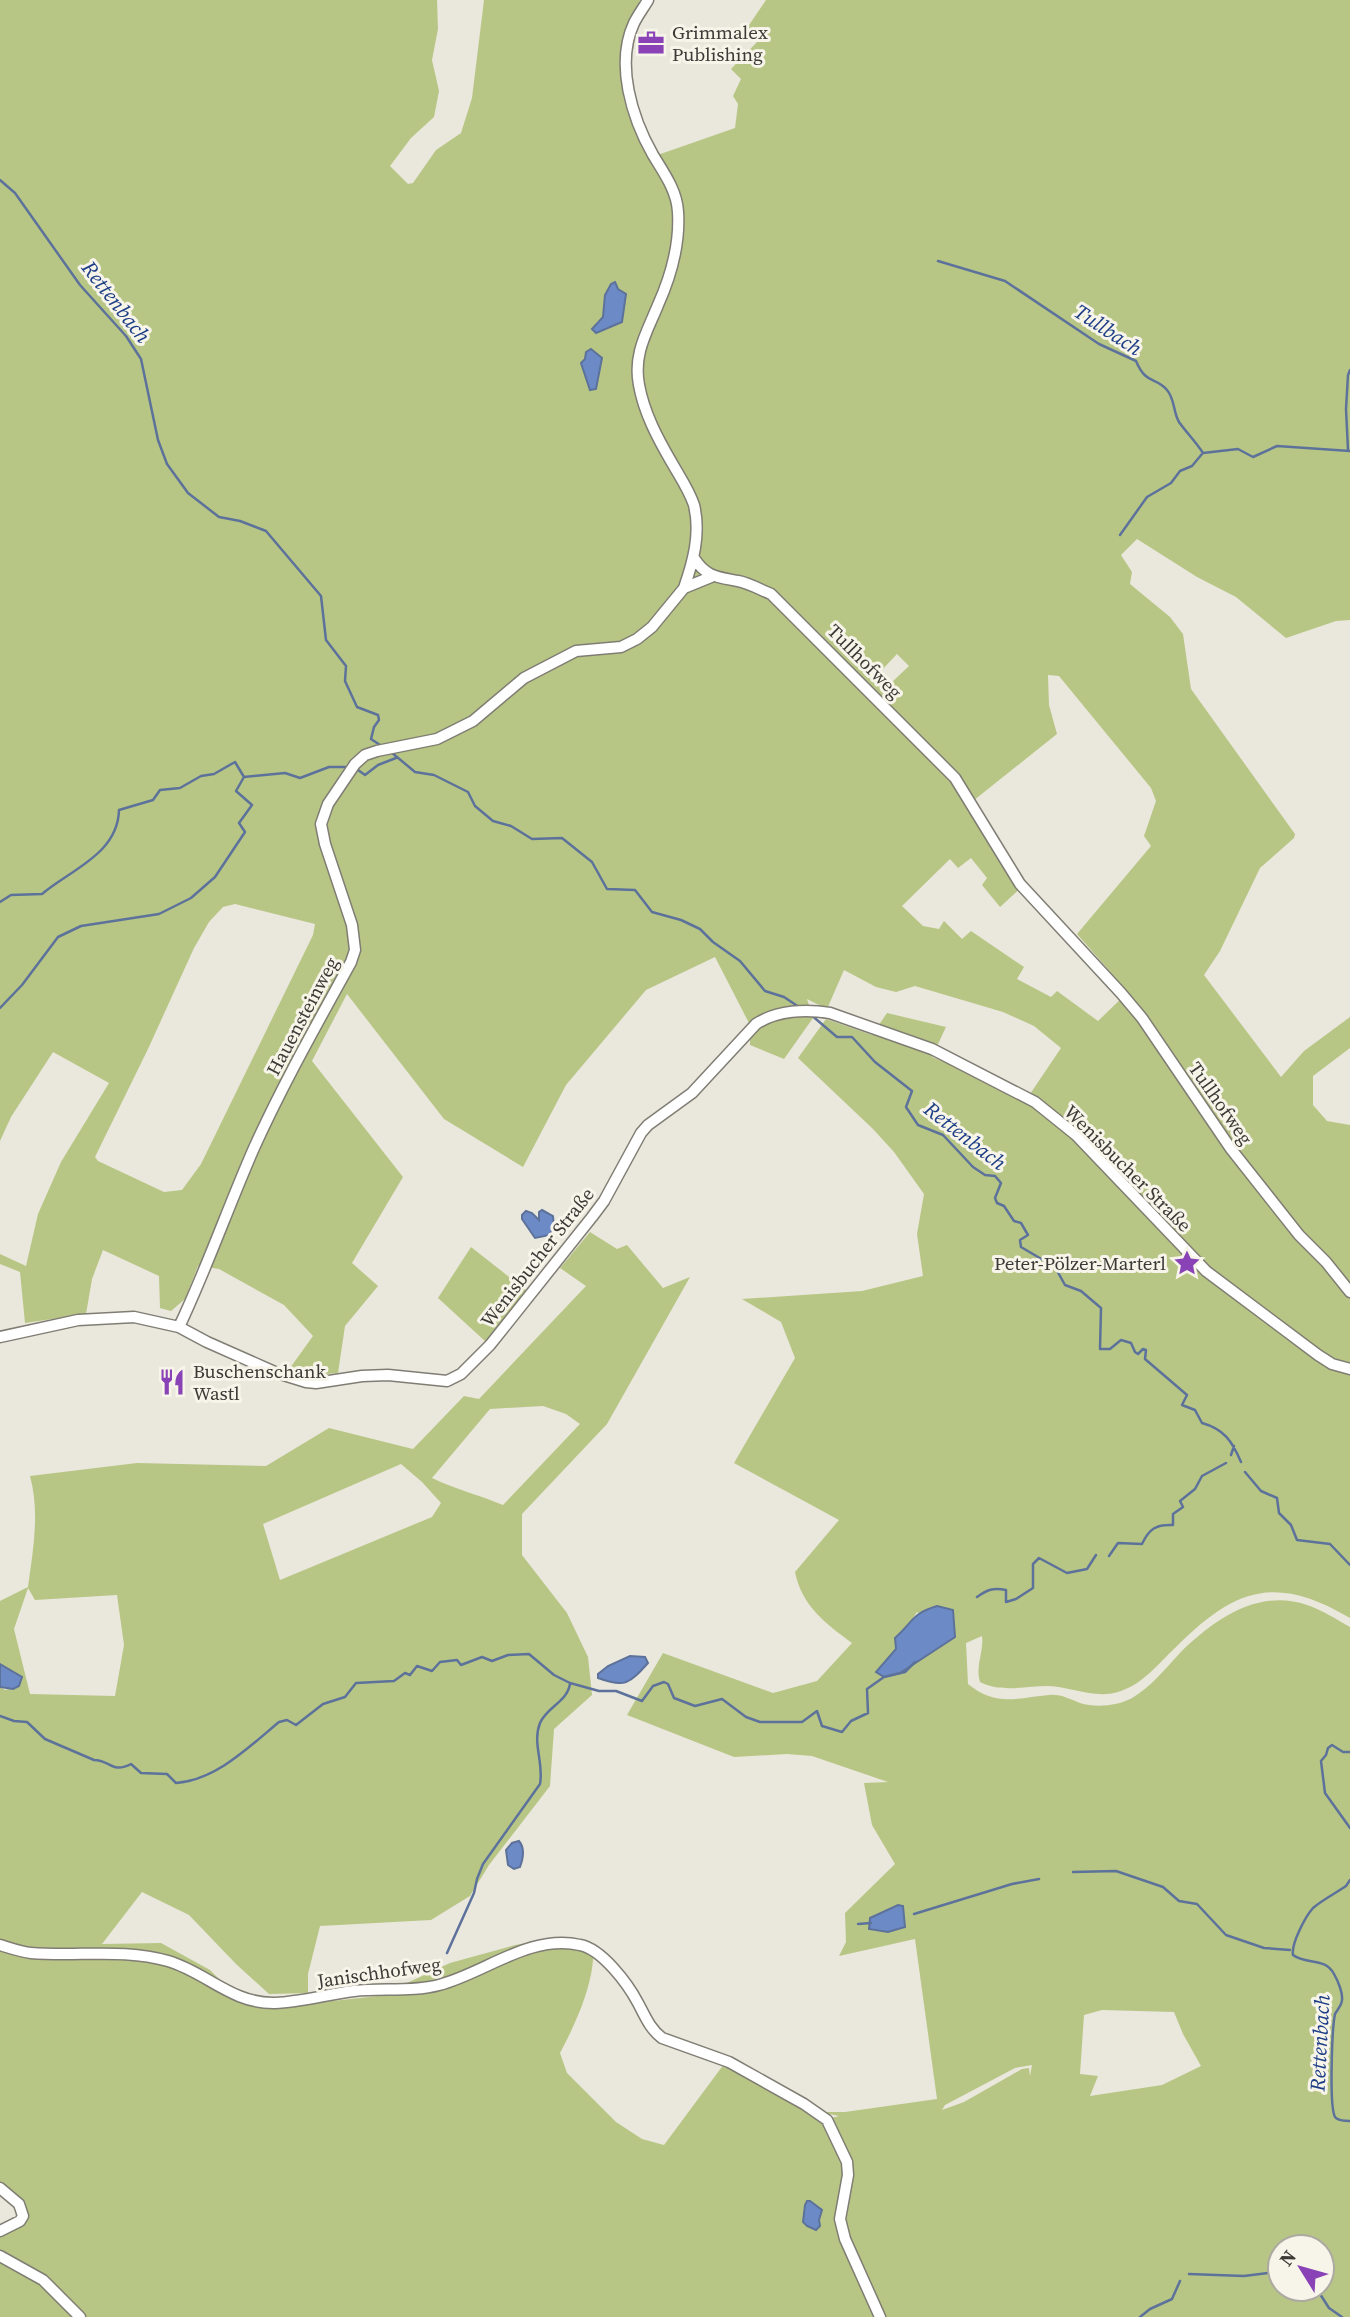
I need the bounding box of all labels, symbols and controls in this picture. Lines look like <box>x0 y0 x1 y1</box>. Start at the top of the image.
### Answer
place label: Grimmalex Publishing <box>672 19 768 67</box>
office icon: Grimmalex Publishing <box>636 28 666 58</box>
water label: Rettenbach <box>74 254 158 349</box>
water label: Tullbach <box>1069 297 1148 363</box>
street label: Tullhofweg <box>822 618 908 704</box>
street label: Hauensteinweg <box>260 952 344 1080</box>
street label: Tullhofweg <box>1183 1056 1259 1150</box>
water label: Rettenbach <box>917 1094 1013 1177</box>
street label: Wenisbucher Straße <box>1059 1099 1197 1237</box>
street label: Wenisbucher Straße <box>474 1182 600 1332</box>
place icon: Peter-Pölzer-Marterl <box>1172 1248 1202 1278</box>
place label: Peter-Pölzer-Marterl <box>994 1250 1166 1276</box>
place label: Buschenschank Wastl <box>193 1358 326 1406</box>
restaurant icon: Buschenschank Wastl <box>157 1367 187 1397</box>
street label: Janischhofweg <box>315 1950 443 1994</box>
water label: Rettenbach <box>1302 1993 1337 2093</box>
north arrow <box>1266 2233 1336 2303</box>
text: N <box>1273 2244 1302 2271</box>

